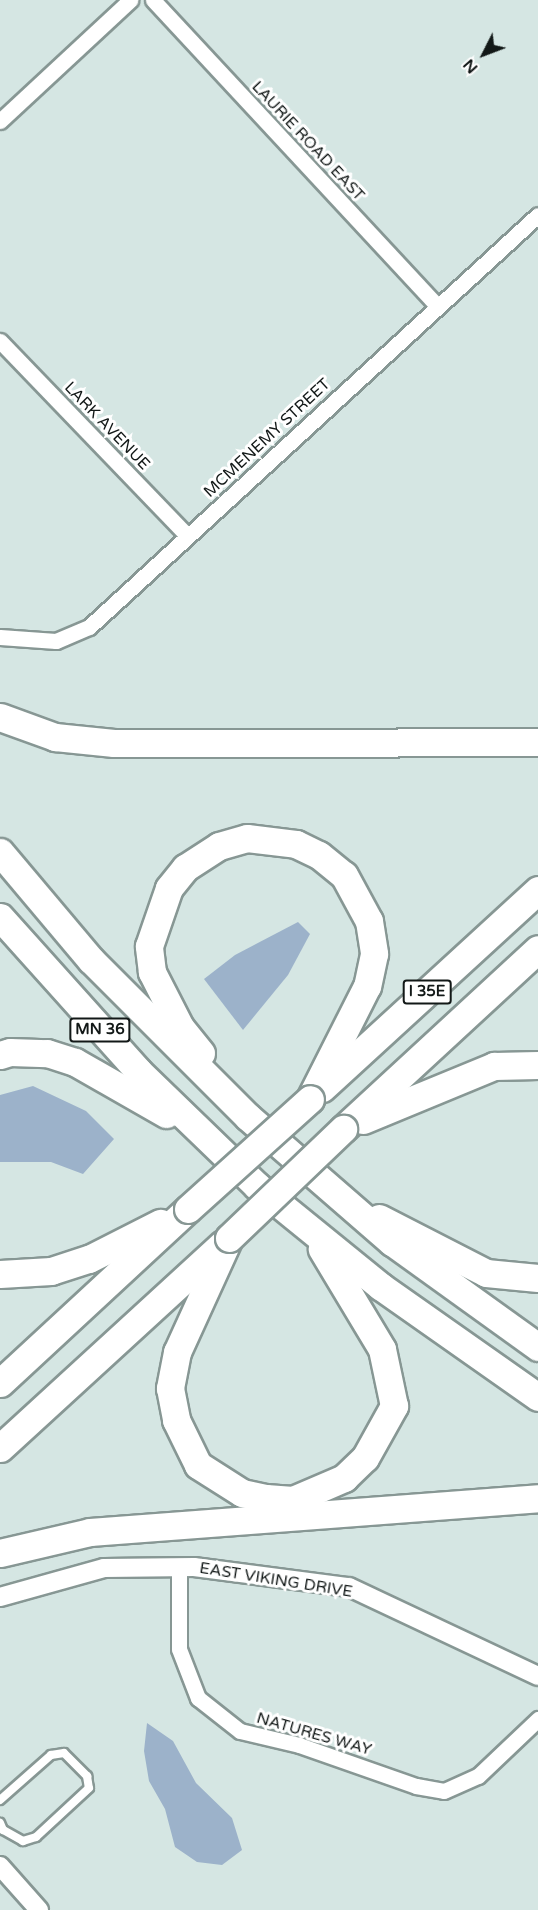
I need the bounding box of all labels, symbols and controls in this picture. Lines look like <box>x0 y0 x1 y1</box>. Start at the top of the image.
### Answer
north arrow <box>454 24 514 84</box>
text: N <box>459 55 482 78</box>
street label: LAURIE ROAD EAST <box>248 77 368 205</box>
street label: MCMENEMY STREET <box>200 374 334 502</box>
street label: LARK AVENUE <box>60 378 154 474</box>
road number: I 35E <box>402 980 452 1004</box>
road number: MN 36 <box>68 1018 132 1042</box>
street label: EAST VIKING DRIVE <box>198 1558 354 1602</box>
street label: NATURES WAY <box>254 1708 374 1760</box>

